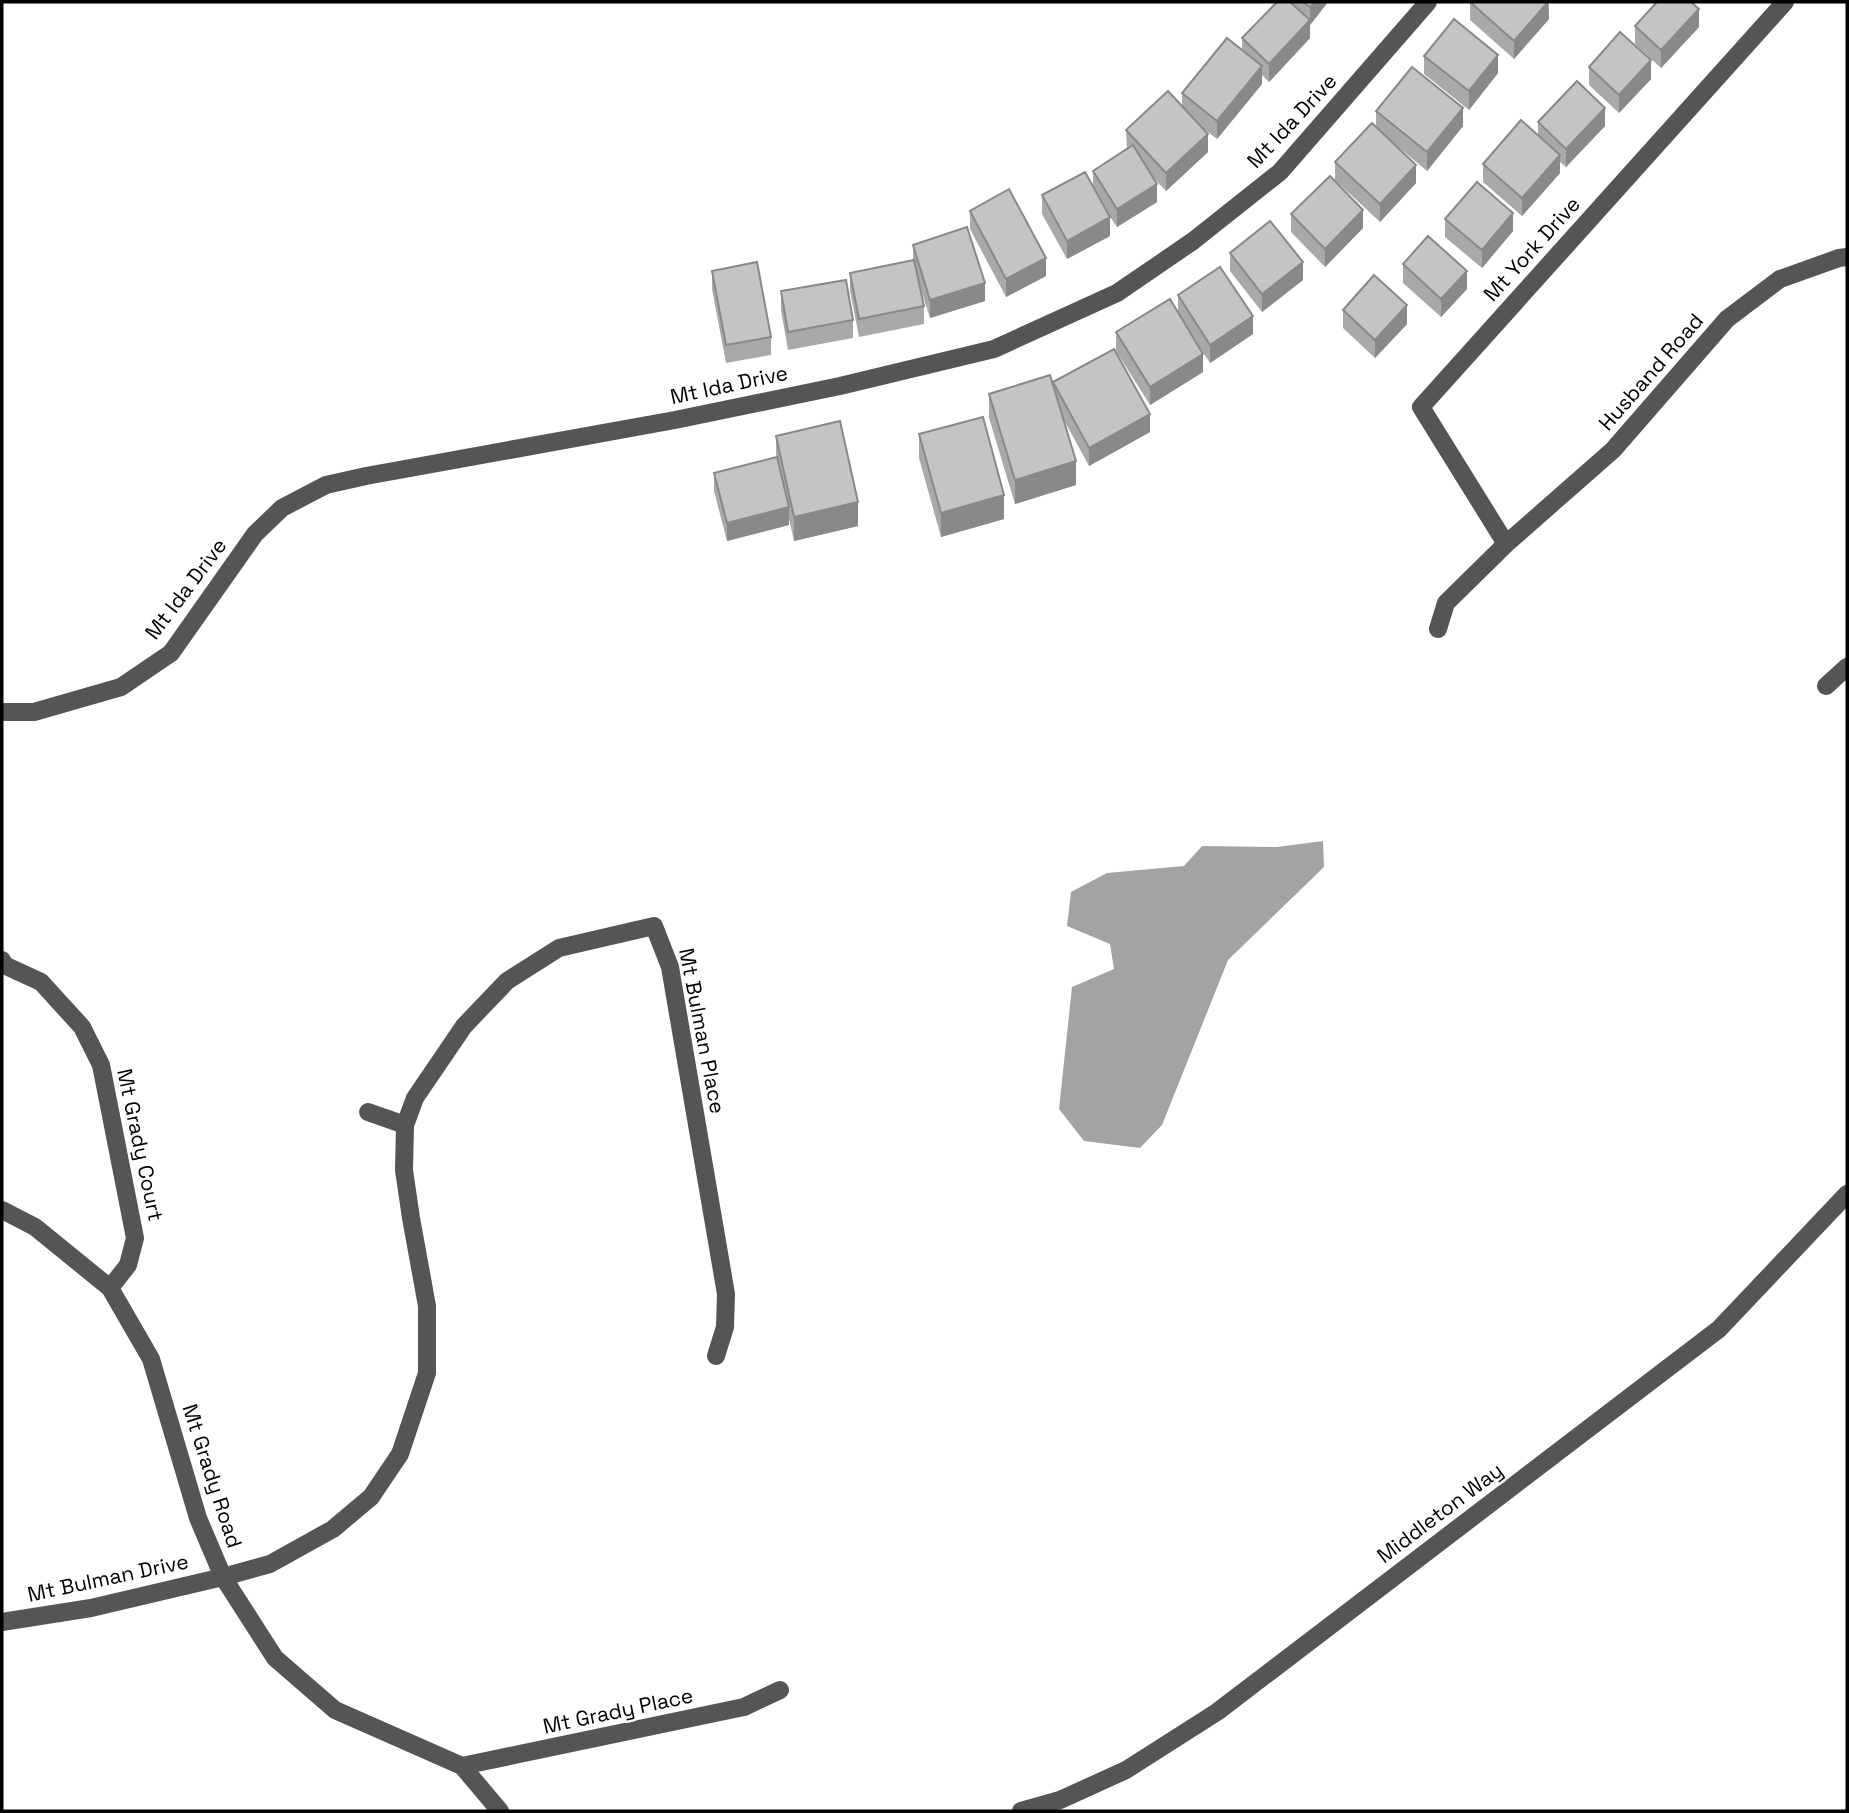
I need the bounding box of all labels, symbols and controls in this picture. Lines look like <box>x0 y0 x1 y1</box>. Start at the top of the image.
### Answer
street label: Mt Ida Drive <box>1241 68 1342 174</box>
street label: Mt York Drive <box>1477 191 1586 307</box>
street label: Husband Road <box>1592 307 1709 436</box>
street label: Mt Ida Drive <box>668 359 790 410</box>
street label: Mt Ida Drive <box>139 533 232 645</box>
street label: Mt Bulman Place <box>673 946 732 1116</box>
street label: Mt Grady Court <box>111 1066 170 1224</box>
street label: Mt Grady Road <box>176 1400 248 1551</box>
street label: Middleton Way <box>1371 1456 1508 1569</box>
street label: Mt Bulman Drive <box>25 1547 191 1608</box>
street label: Mt Grady Place <box>540 1681 695 1740</box>

